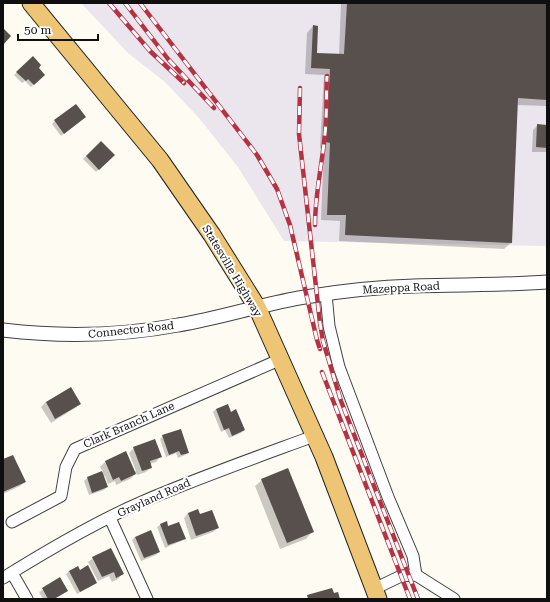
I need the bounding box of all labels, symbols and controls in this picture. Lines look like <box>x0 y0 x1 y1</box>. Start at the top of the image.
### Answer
scale bar <box>18 16 98 42</box>
text: 50 m <box>24 23 51 37</box>
street label: Statesville Highway <box>200 223 265 320</box>
street label: Mazeppa Road <box>362 279 440 297</box>
street label: Connector Road <box>87 319 175 341</box>
street label: Clark Branch Lane <box>81 399 177 451</box>
street label: Grayland Road <box>115 476 193 520</box>

